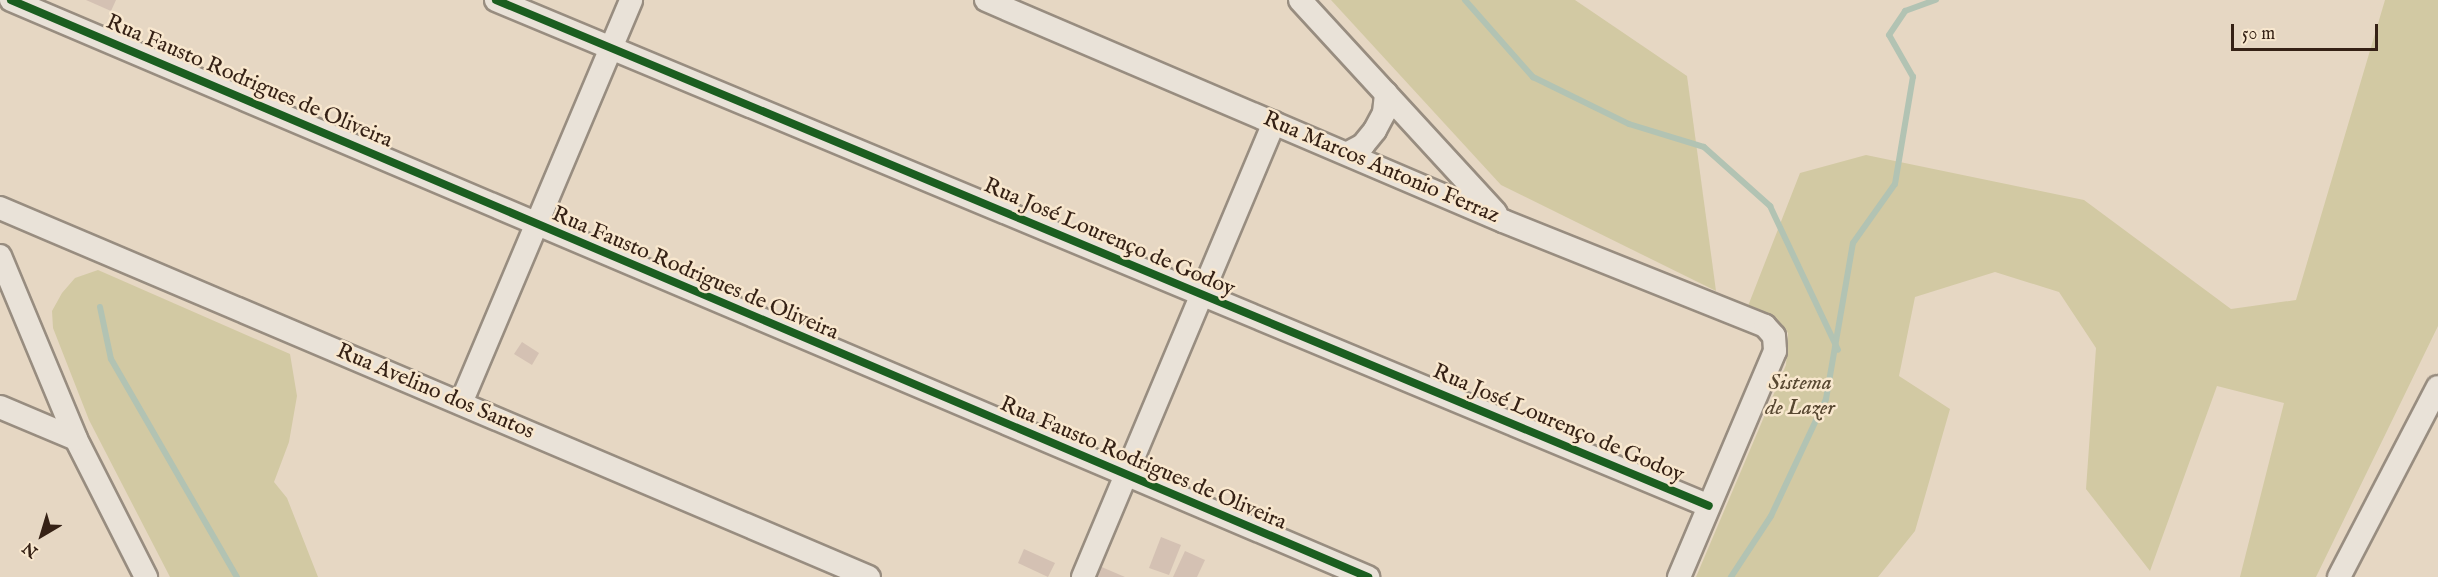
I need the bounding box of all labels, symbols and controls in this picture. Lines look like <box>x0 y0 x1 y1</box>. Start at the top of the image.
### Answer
street label: Rua Fausto Rodrigues de Oliveira <box>102 10 396 154</box>
scale bar <box>2234 12 2381 50</box>
text: 50 m <box>2242 23 2275 46</box>
street label: Rua Marcos Antonio Ferraz <box>1259 106 1503 230</box>
street label: Rua José Lourenço de Godoy <box>979 173 1239 303</box>
street label: Rua Fausto Rodrigues de Oliveira <box>548 202 842 346</box>
street label: Rua Avelino dos Santos <box>332 338 538 446</box>
street label: Rua José Lourenço de Godoy <box>1428 359 1688 489</box>
park label: Sistema de Lazer <box>1765 370 1835 422</box>
street label: Rua Fausto Rodrigues de Oliveira <box>996 392 1290 536</box>
north arrow <box>12 505 72 565</box>
text: N <box>19 537 43 561</box>

